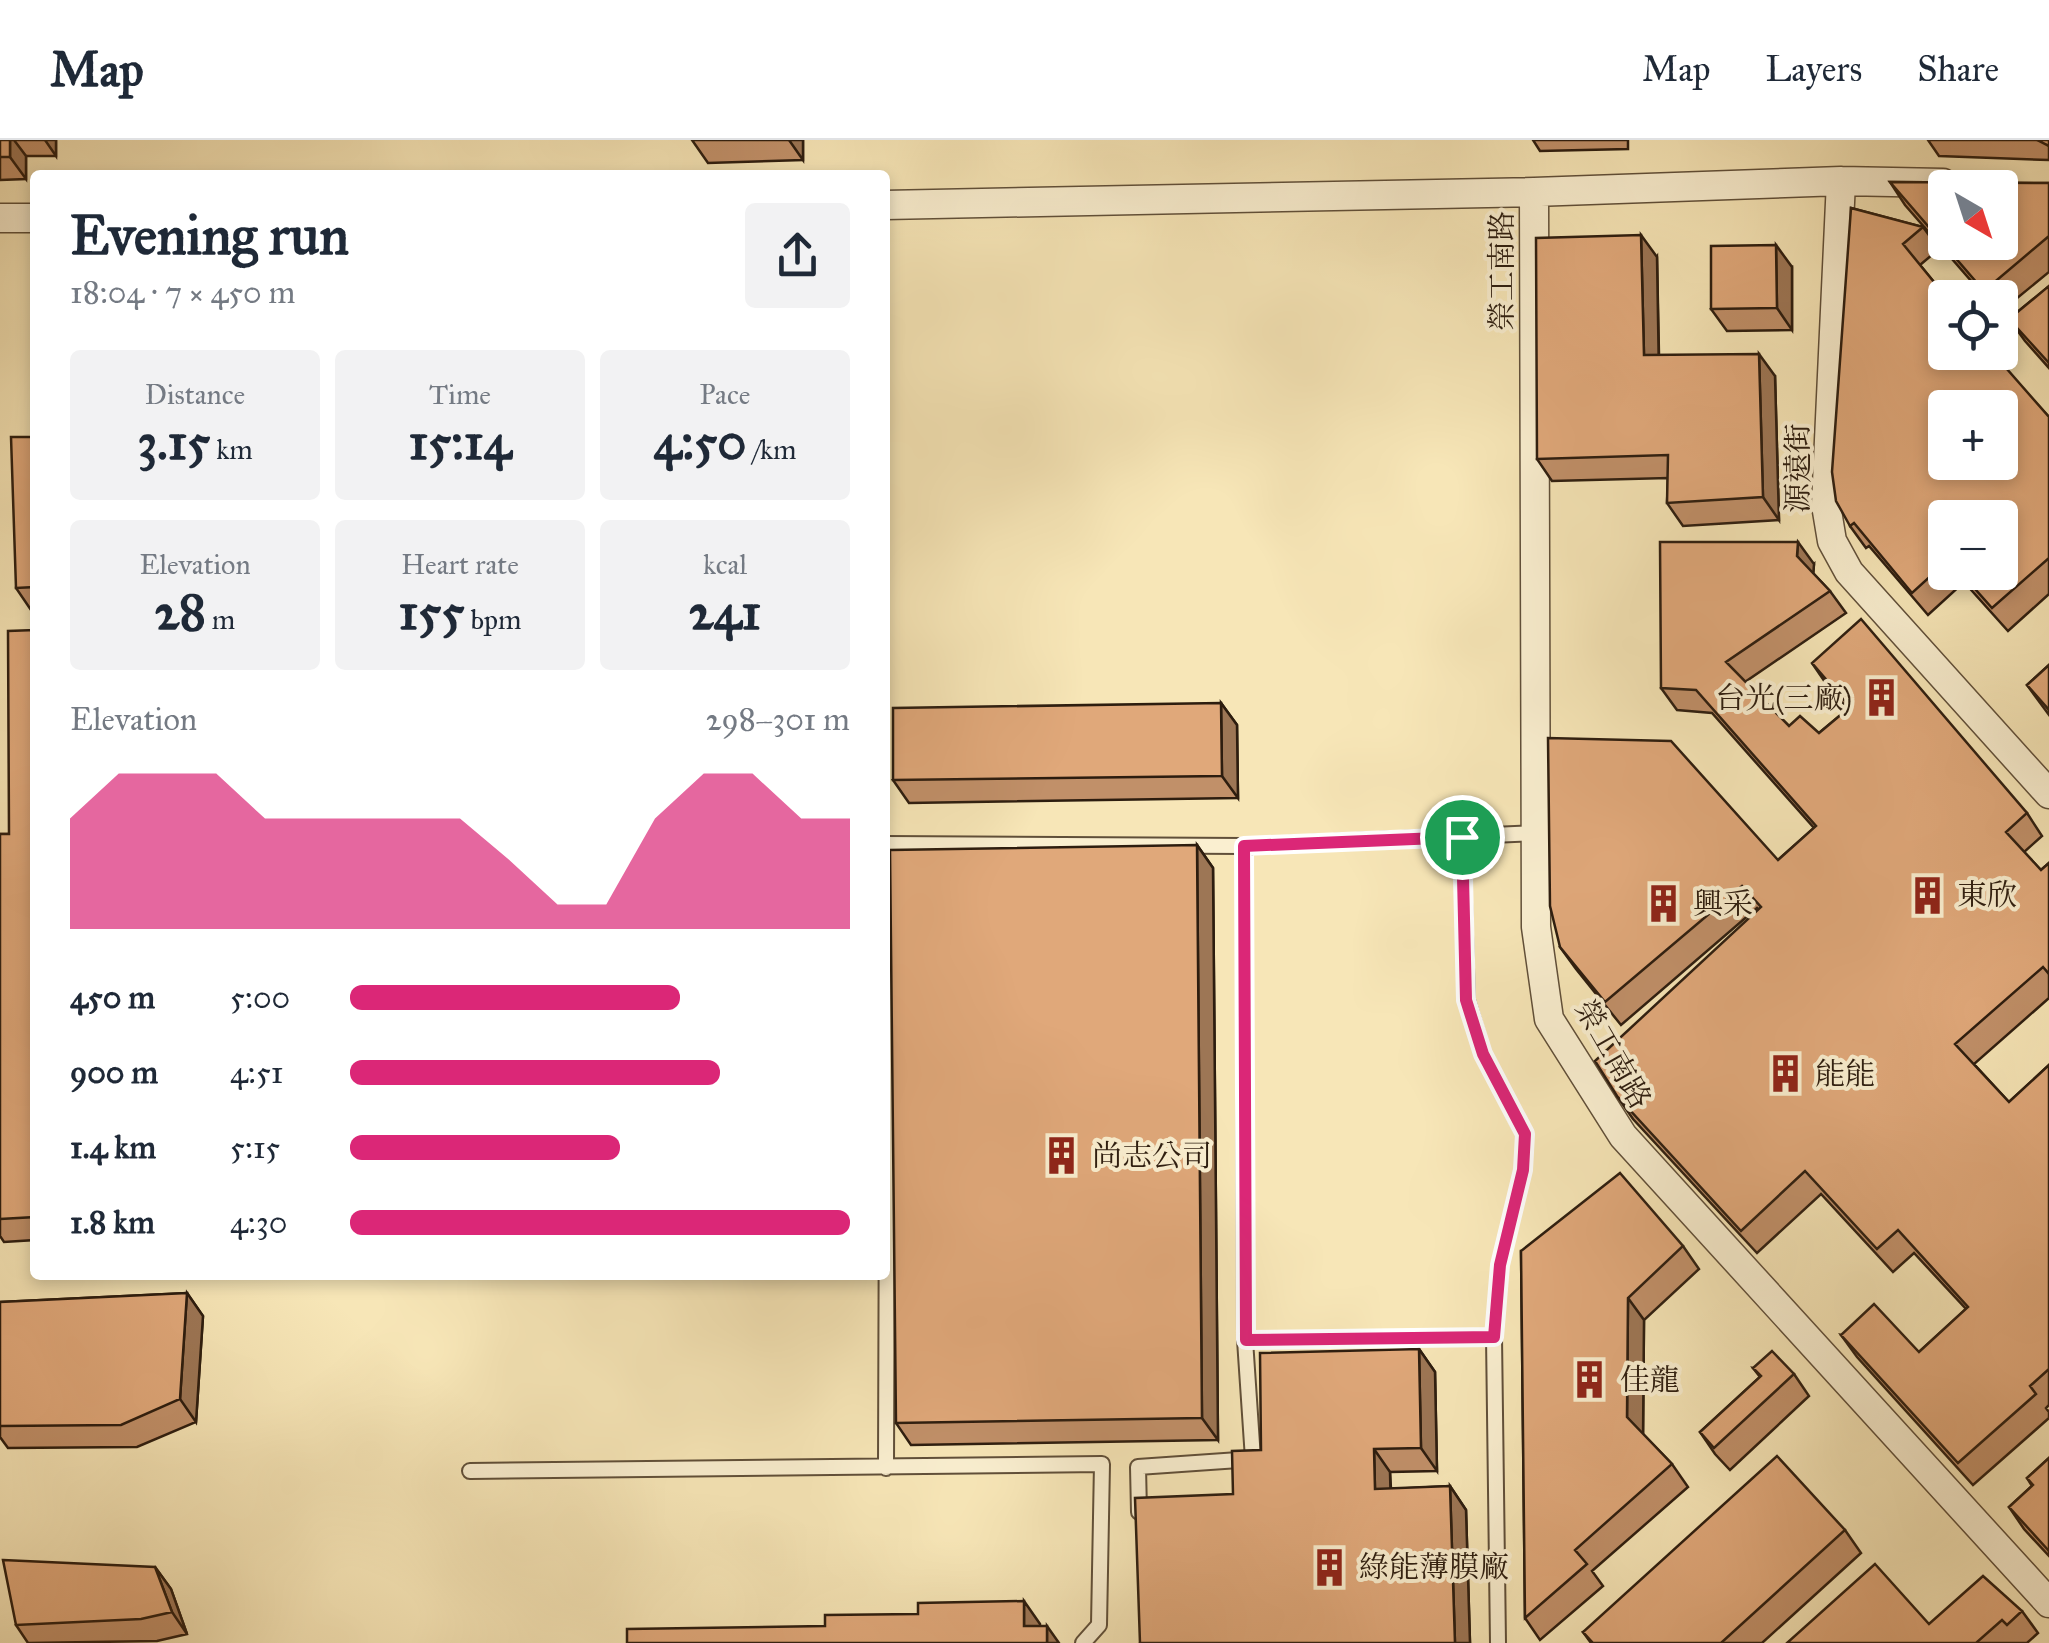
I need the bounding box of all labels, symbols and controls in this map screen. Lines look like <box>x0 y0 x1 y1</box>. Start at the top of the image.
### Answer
text: Map <box>50 40 144 99</box>
text: Map <box>1642 48 1710 91</box>
text: Layers <box>1765 48 1862 91</box>
text: Share <box>1917 48 1999 91</box>
north arrow <box>1928 170 2018 260</box>
map controls <box>1928 170 2018 590</box>
text: Evening run <box>70 202 349 269</box>
button: share <box>745 203 850 308</box>
street label: 榮工南路 <box>1484 211 1520 331</box>
text: 18:04 · 7 × 450 m <box>70 273 295 312</box>
button: locate <box>1928 280 2018 370</box>
text: Distance <box>145 377 245 412</box>
text: Time <box>429 377 491 412</box>
text: Pace <box>700 377 750 412</box>
button: + <box>1928 390 2018 480</box>
text: 3.15 <box>137 412 210 473</box>
text: 15:14 <box>409 412 511 473</box>
text: 4:50 <box>654 412 746 473</box>
street label: 源遠街 <box>1780 423 1816 513</box>
text: km <box>210 432 253 467</box>
text: /km <box>746 432 796 467</box>
button: − <box>1928 500 2018 590</box>
text: Elevation <box>139 547 251 582</box>
text: Heart rate <box>401 547 519 582</box>
text: kcal <box>703 547 747 582</box>
text: 28 <box>155 582 206 643</box>
text: 155 <box>399 582 464 643</box>
text: 241 <box>689 582 761 643</box>
text: m <box>206 602 235 637</box>
text: bpm <box>464 602 521 637</box>
building icon: 台光(三廠) <box>1861 677 1903 719</box>
place label: 台光(三廠) <box>1715 680 1852 717</box>
text: Elevation <box>70 700 197 739</box>
text: 298–301 m <box>706 700 850 739</box>
pin <box>1420 795 1505 880</box>
icon: arrive <box>1435 810 1490 865</box>
building icon: 東欣 <box>1906 874 1948 916</box>
place label: 東欣 <box>1957 877 2017 913</box>
building icon: 興采 <box>1642 883 1684 925</box>
place label: 興采 <box>1693 886 1753 922</box>
text: 450 m <box>70 978 155 1017</box>
text: 5:00 <box>230 978 290 1017</box>
street label: 榮工南路 <box>1567 993 1659 1115</box>
text: 900 m <box>70 1053 158 1092</box>
text: 4:51 <box>230 1053 283 1092</box>
building icon: 能能 <box>1764 1053 1806 1095</box>
place label: 能能 <box>1815 1056 1875 1092</box>
text: 1.4 km <box>70 1128 156 1167</box>
text: 5:15 <box>230 1128 280 1167</box>
building icon: 尚志公司 <box>1041 1135 1083 1177</box>
place label: 尚志公司 <box>1092 1138 1212 1174</box>
text: 1.8 km <box>70 1203 155 1242</box>
text: 4:30 <box>230 1203 287 1242</box>
building icon: 佳龍 <box>1569 1359 1611 1401</box>
place label: 佳龍 <box>1620 1362 1680 1398</box>
building icon: 綠能薄膜廠 <box>1308 1546 1350 1588</box>
place label: 綠能薄膜廠 <box>1359 1549 1509 1585</box>

